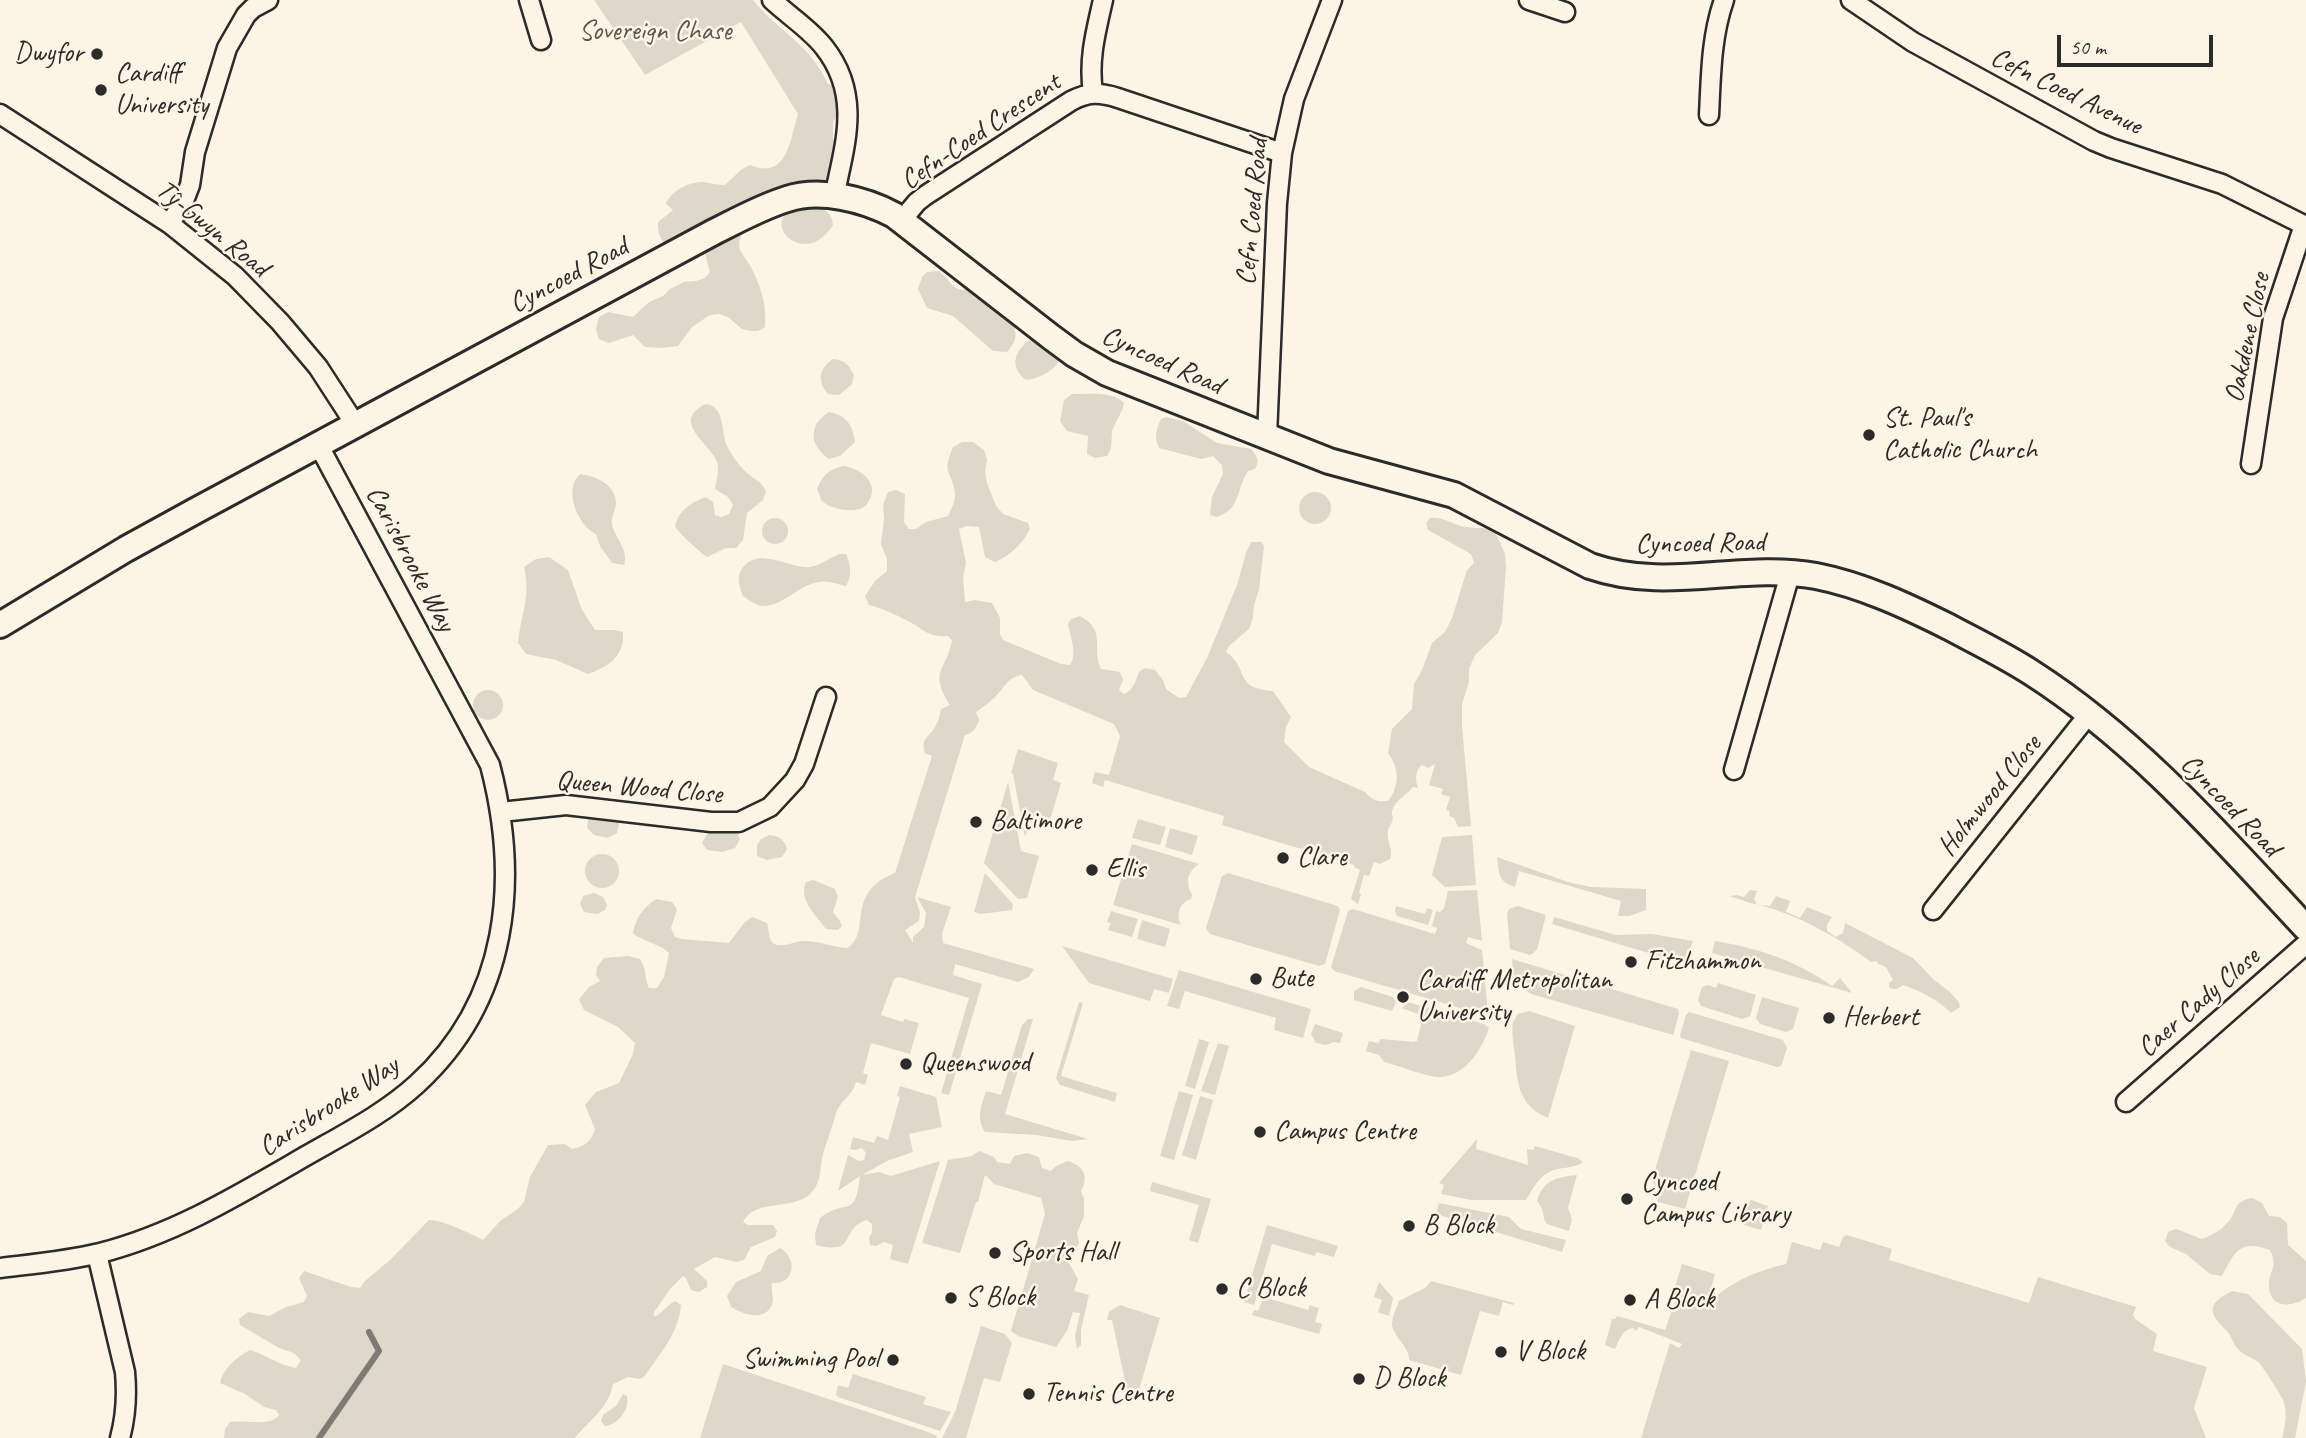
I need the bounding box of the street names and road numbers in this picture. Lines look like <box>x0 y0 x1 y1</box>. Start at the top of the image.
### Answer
street label: Cefn Coed Avenue <box>1985 41 2147 143</box>
street label: Cefn-Coed Crescent <box>895 66 1067 198</box>
street label: Cefn Coed Road <box>1230 137 1276 287</box>
street label: Tŷ-Gwyn Road <box>149 173 275 285</box>
street label: Cyncoed Road <box>504 231 634 321</box>
street label: Oakdene Close <box>2218 270 2278 406</box>
street label: Cyncoed Road <box>1096 319 1228 403</box>
street label: Carisbrooke Way <box>358 481 462 637</box>
street label: Cyncoed Road <box>1635 526 1765 562</box>
street label: Holmwood Close <box>1931 729 2049 863</box>
street label: Cyncoed Road <box>2173 748 2287 864</box>
street label: Queen Wood Close <box>555 764 723 812</box>
street label: Caer Cady Close <box>2131 941 2267 1065</box>
street label: Carisbrooke Way <box>253 1049 405 1165</box>

